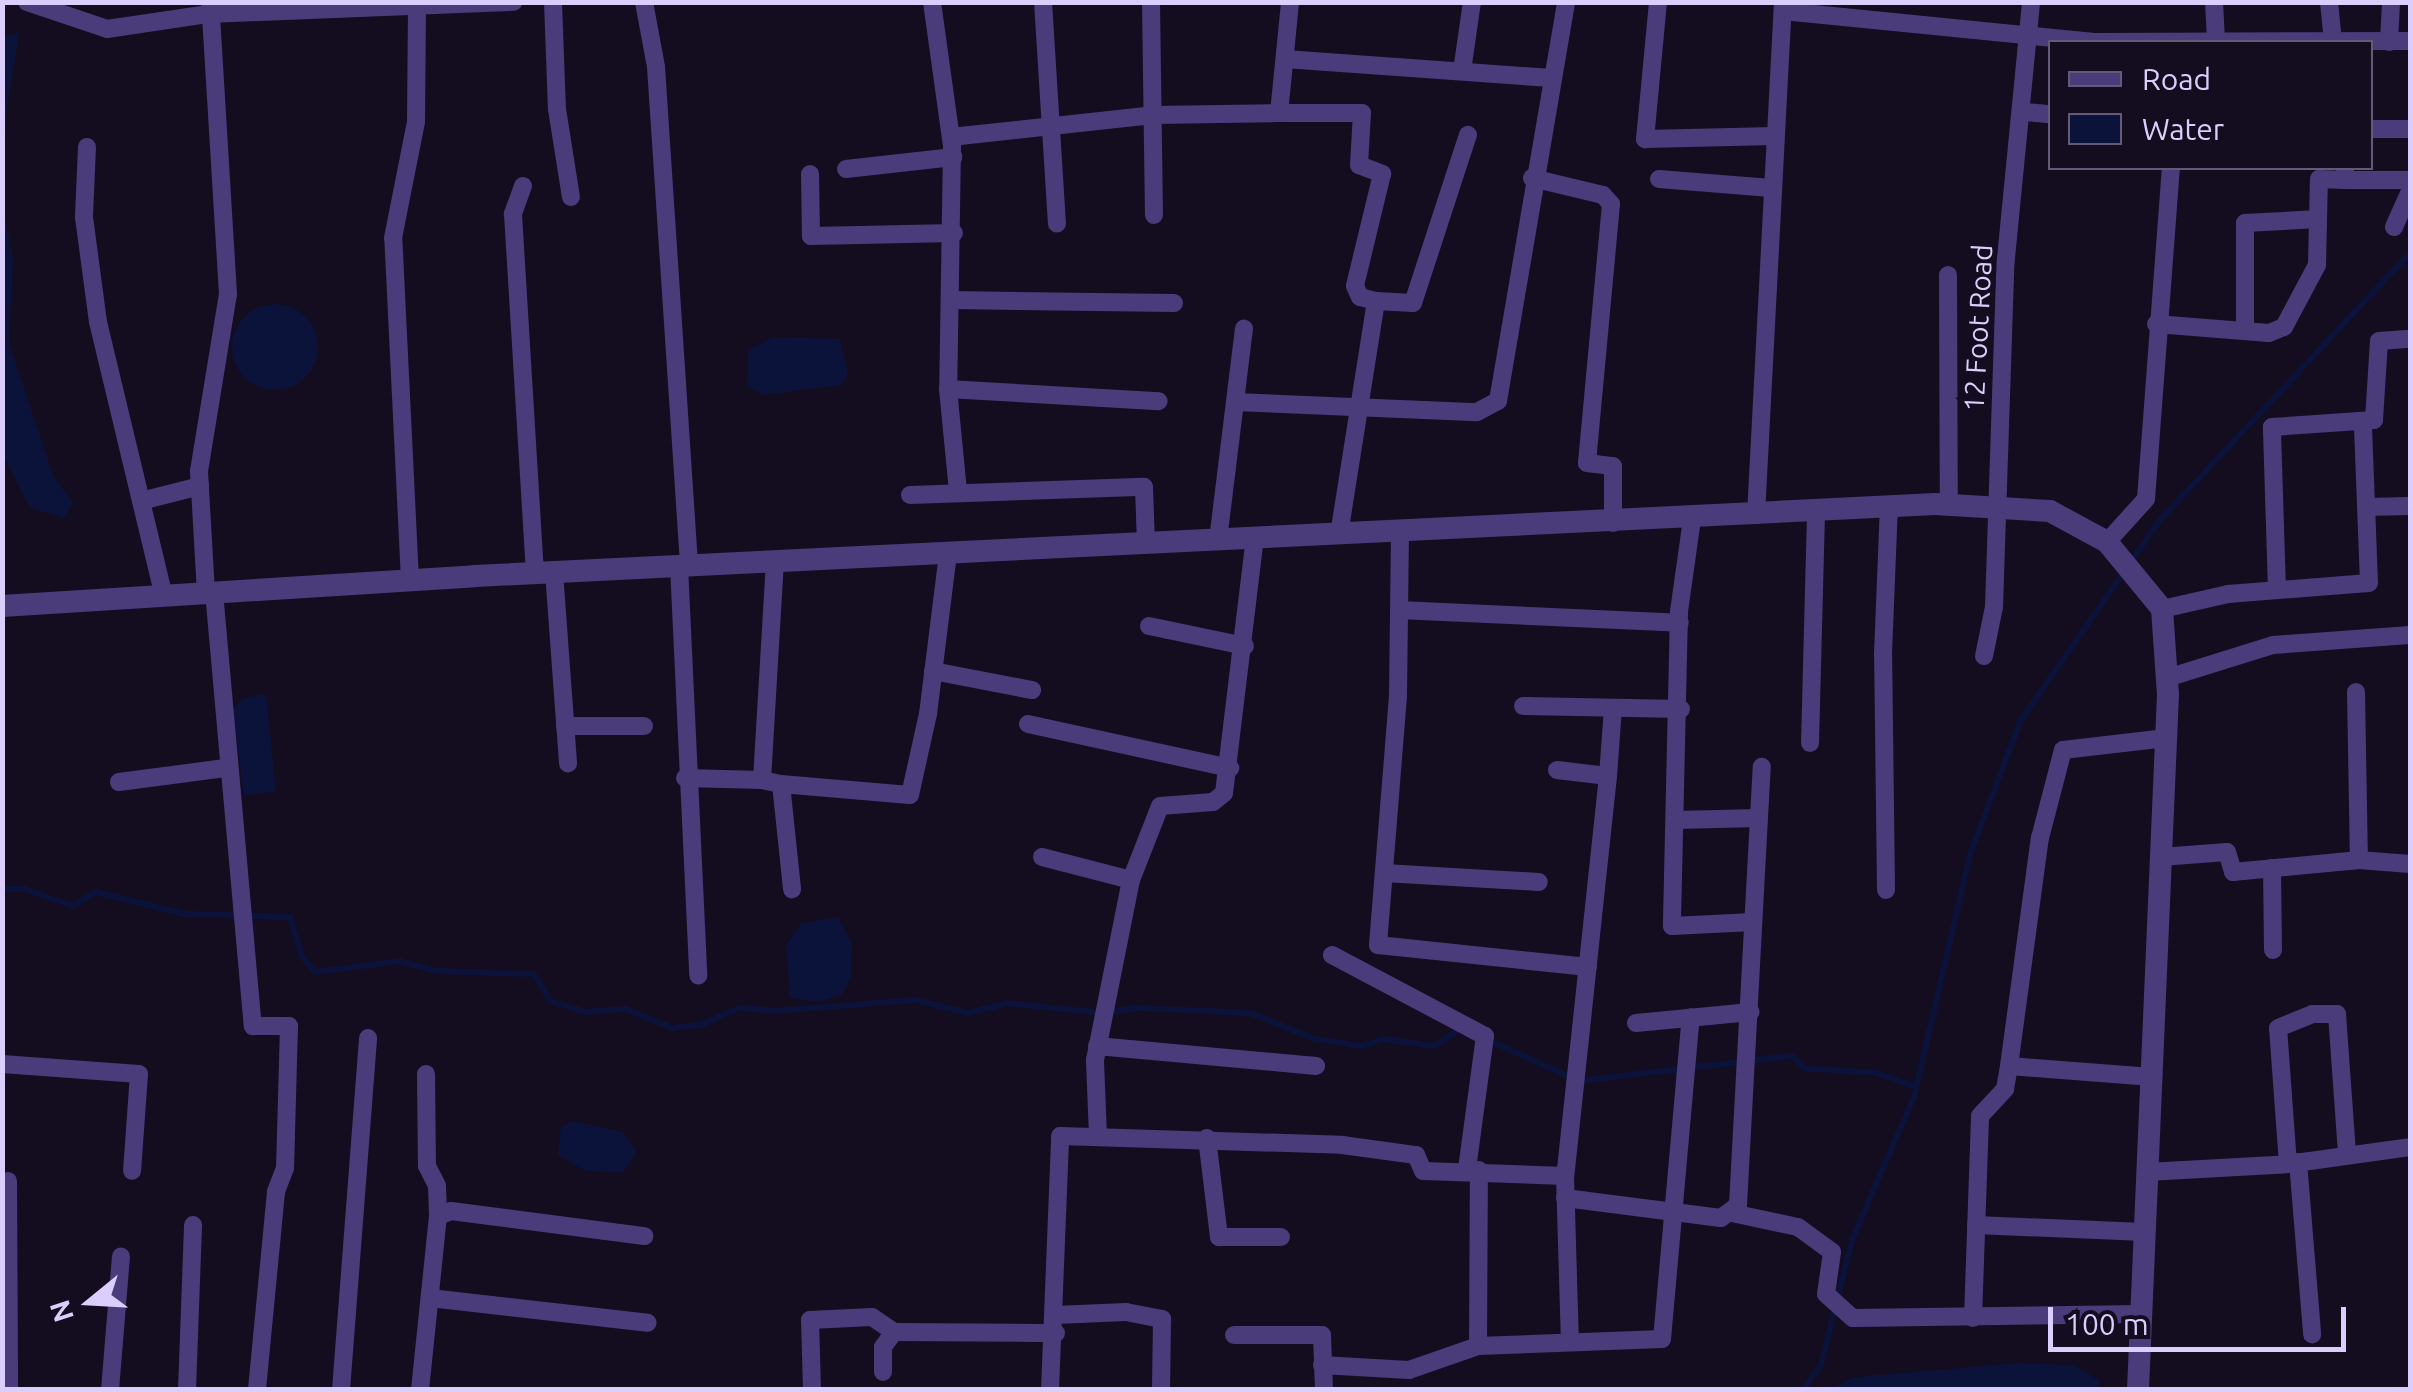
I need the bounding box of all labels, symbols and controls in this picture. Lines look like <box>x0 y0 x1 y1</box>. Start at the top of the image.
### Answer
legend <box>2048 40 2373 170</box>
text: Road <box>2142 62 2211 96</box>
text: Water <box>2142 112 2224 146</box>
street label: 12 Foot Road <box>1957 244 1999 412</box>
north arrow <box>40 1252 140 1352</box>
scale bar <box>2053 1287 2350 1349</box>
text: N <box>43 1297 79 1326</box>
text: 100 m <box>2065 1307 2149 1341</box>

